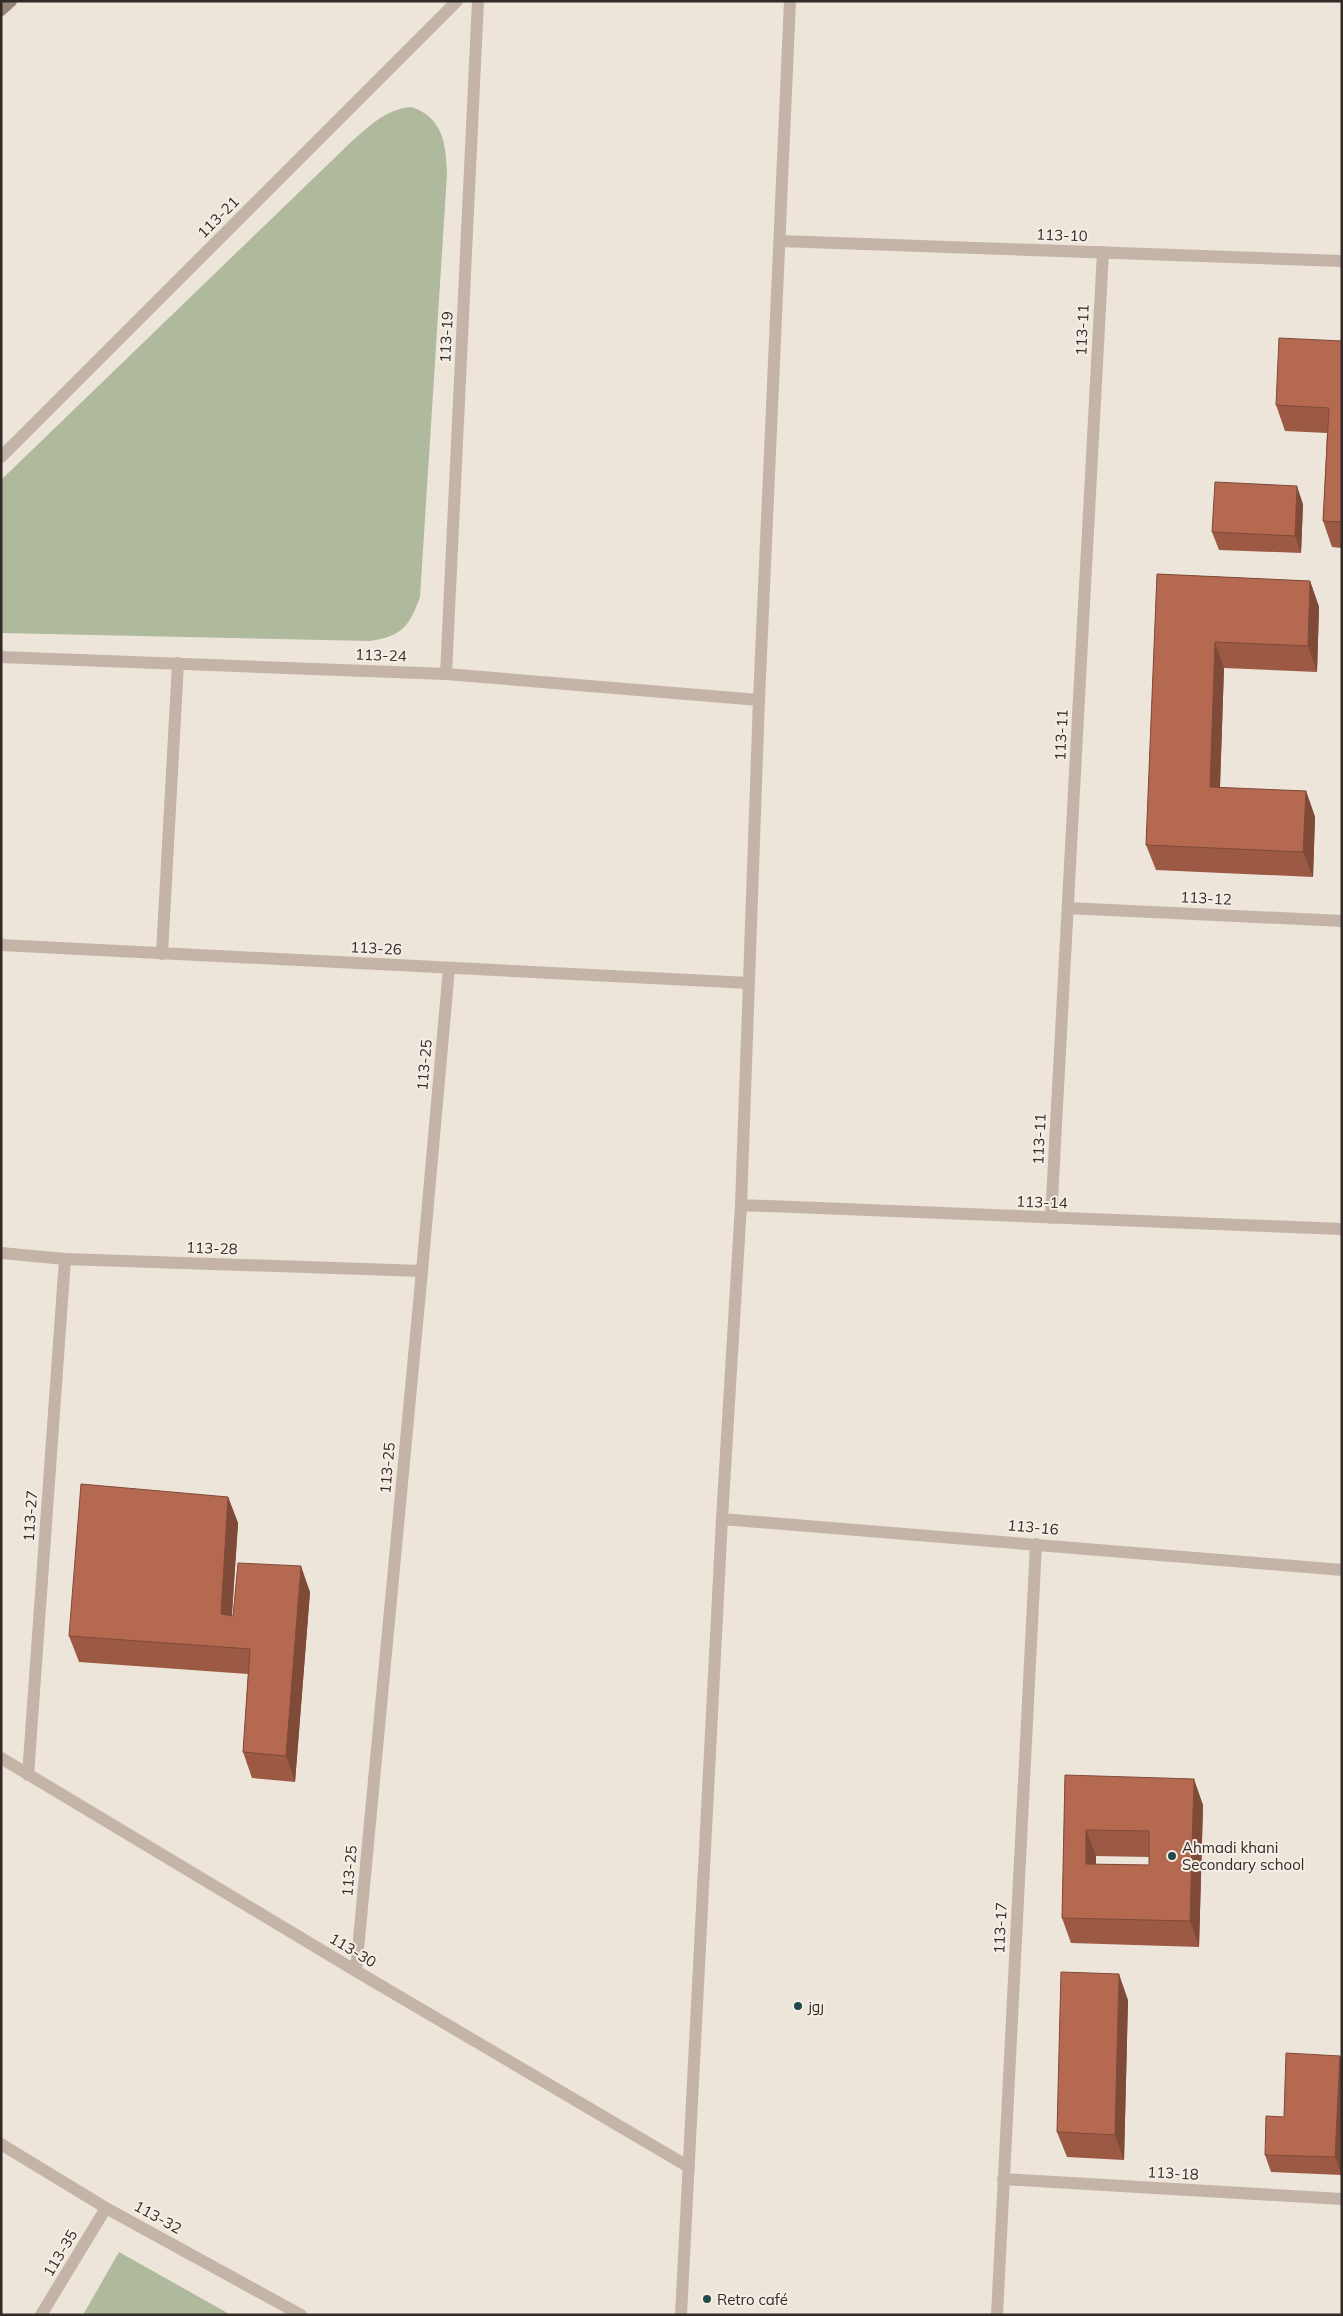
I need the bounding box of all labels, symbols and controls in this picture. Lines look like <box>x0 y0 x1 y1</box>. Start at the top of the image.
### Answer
street label: 113-21 <box>193 192 243 242</box>
street label: 113-10 <box>1036 225 1088 245</box>
street label: 113-11 <box>1071 304 1093 356</box>
street label: 113-19 <box>435 311 457 363</box>
street label: 113-24 <box>355 645 407 665</box>
street label: 113-11 <box>1050 709 1072 761</box>
street label: 113-12 <box>1180 887 1232 909</box>
street label: 113-26 <box>350 937 402 959</box>
street label: 113-25 <box>412 1039 436 1091</box>
street label: 113-11 <box>1028 1113 1050 1165</box>
street label: 113-14 <box>1016 1192 1068 1212</box>
street label: 113-28 <box>186 1238 238 1258</box>
street label: 113-25 <box>375 1442 399 1494</box>
street label: 113-27 <box>19 1490 41 1542</box>
street label: 113-16 <box>1007 1515 1059 1539</box>
place label: Ahmadi khani Secondary school <box>1182 1838 1304 1874</box>
street label: 113-25 <box>337 1845 361 1897</box>
marker: Ahmadi khani Secondary school <box>1166 1850 1178 1862</box>
street label: 113-17 <box>989 1902 1011 1954</box>
street label: 113-30 <box>326 1929 380 1971</box>
place label: روز <box>807 1997 824 2016</box>
marker: روز <box>792 2000 804 2012</box>
street label: 113-18 <box>1147 2162 1199 2184</box>
street label: 113-32 <box>131 2196 185 2238</box>
street label: 113-35 <box>39 2226 81 2280</box>
place label: Retro café <box>717 2290 788 2309</box>
marker: Retro café <box>701 2293 713 2305</box>

